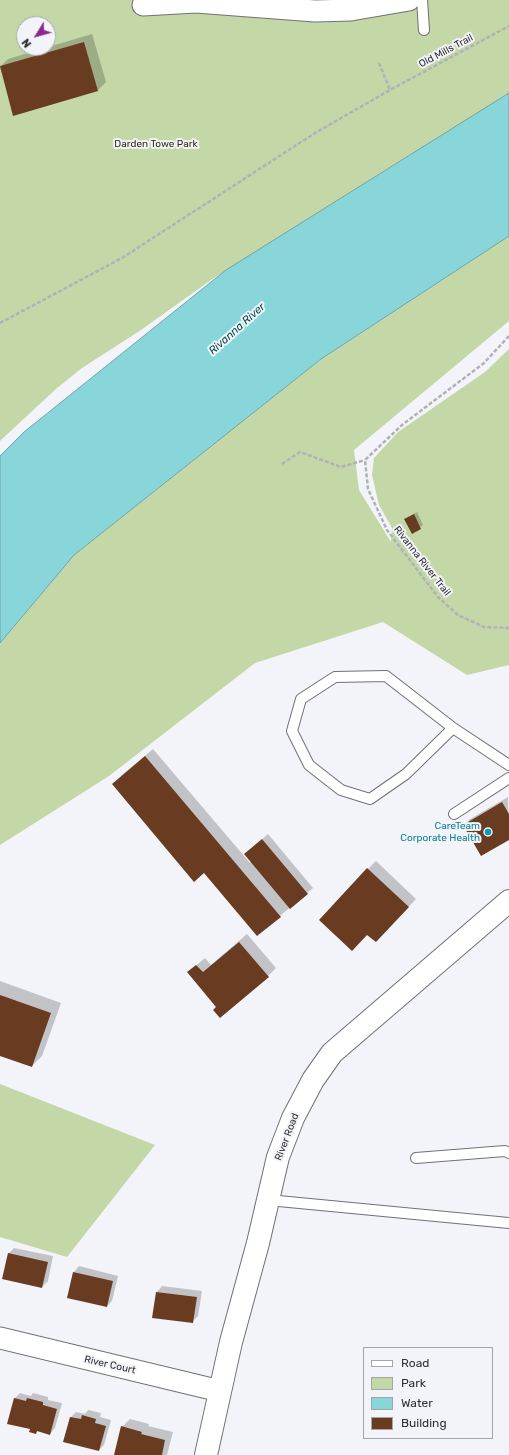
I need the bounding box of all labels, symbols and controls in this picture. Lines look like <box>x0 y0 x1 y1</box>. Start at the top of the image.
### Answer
north arrow <box>16 16 56 56</box>
street label: Old Mills Trail <box>417 32 475 70</box>
text: N <box>19 36 34 50</box>
park label: Darden Towe Park <box>114 138 198 150</box>
water label: Rivanna River <box>206 300 268 358</box>
street label: Rivanna River Trail <box>391 524 453 598</box>
place label: CareTeam Corporate Health <box>400 820 480 844</box>
marker: CareTeam Corporate Health <box>483 827 493 837</box>
street label: River Road <box>272 1112 302 1162</box>
legend <box>363 1347 493 1439</box>
street label: River Court <box>83 1353 137 1377</box>
text: Road <box>401 1356 429 1370</box>
text: Park <box>401 1376 426 1390</box>
text: Water <box>401 1396 433 1410</box>
text: Building <box>401 1416 447 1430</box>

